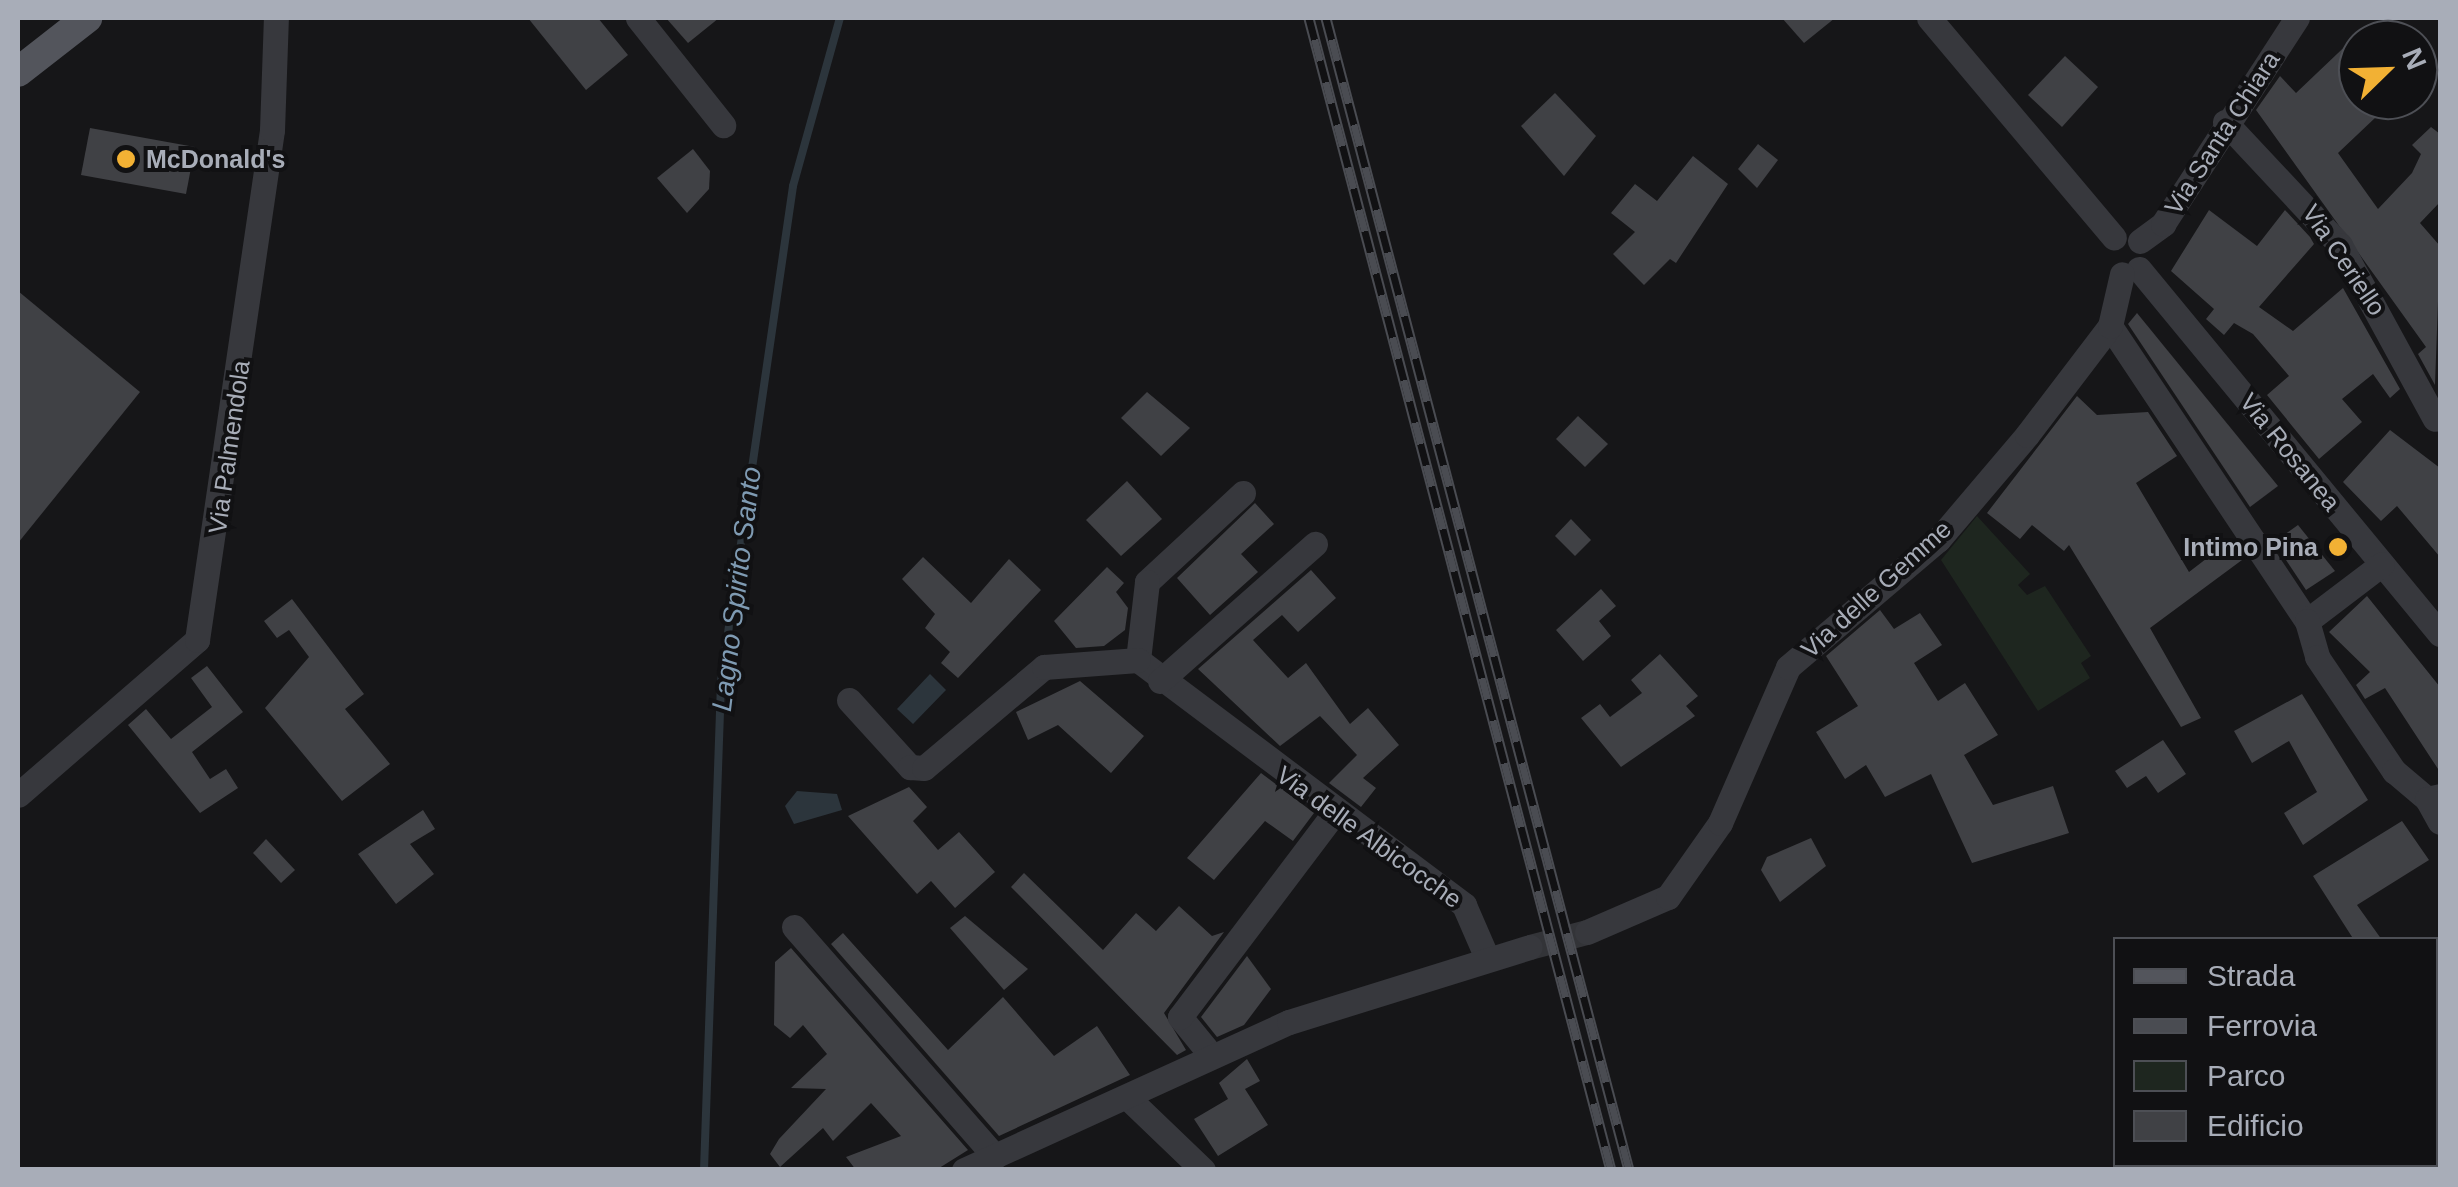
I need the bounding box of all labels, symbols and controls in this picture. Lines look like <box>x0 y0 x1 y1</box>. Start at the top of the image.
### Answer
north arrow <box>2338 20 2438 120</box>
text: N <box>2396 43 2432 74</box>
street label: Via Santa Chiara <box>2158 46 2286 220</box>
place label: McDonald's <box>146 144 285 174</box>
marker: McDonald's <box>115 148 137 170</box>
street label: Via Ceriello <box>2296 199 2392 321</box>
street label: Via Palmendola <box>202 358 256 536</box>
street label: Via Rosanea <box>2233 387 2347 517</box>
water label: Lagno Spirito Santo <box>705 465 769 713</box>
street label: Via delle Gemme <box>1795 514 1957 664</box>
place label: Intimo Pina <box>2183 532 2318 562</box>
marker: Intimo Pina <box>2327 536 2349 558</box>
street label: Via delle Albicocche <box>1270 759 1468 915</box>
legend <box>2113 937 2438 1167</box>
text: Strada <box>2207 959 2295 992</box>
text: Ferrovia <box>2207 1009 2317 1042</box>
text: Parco <box>2207 1059 2285 1092</box>
text: Edificio <box>2207 1109 2304 1142</box>

